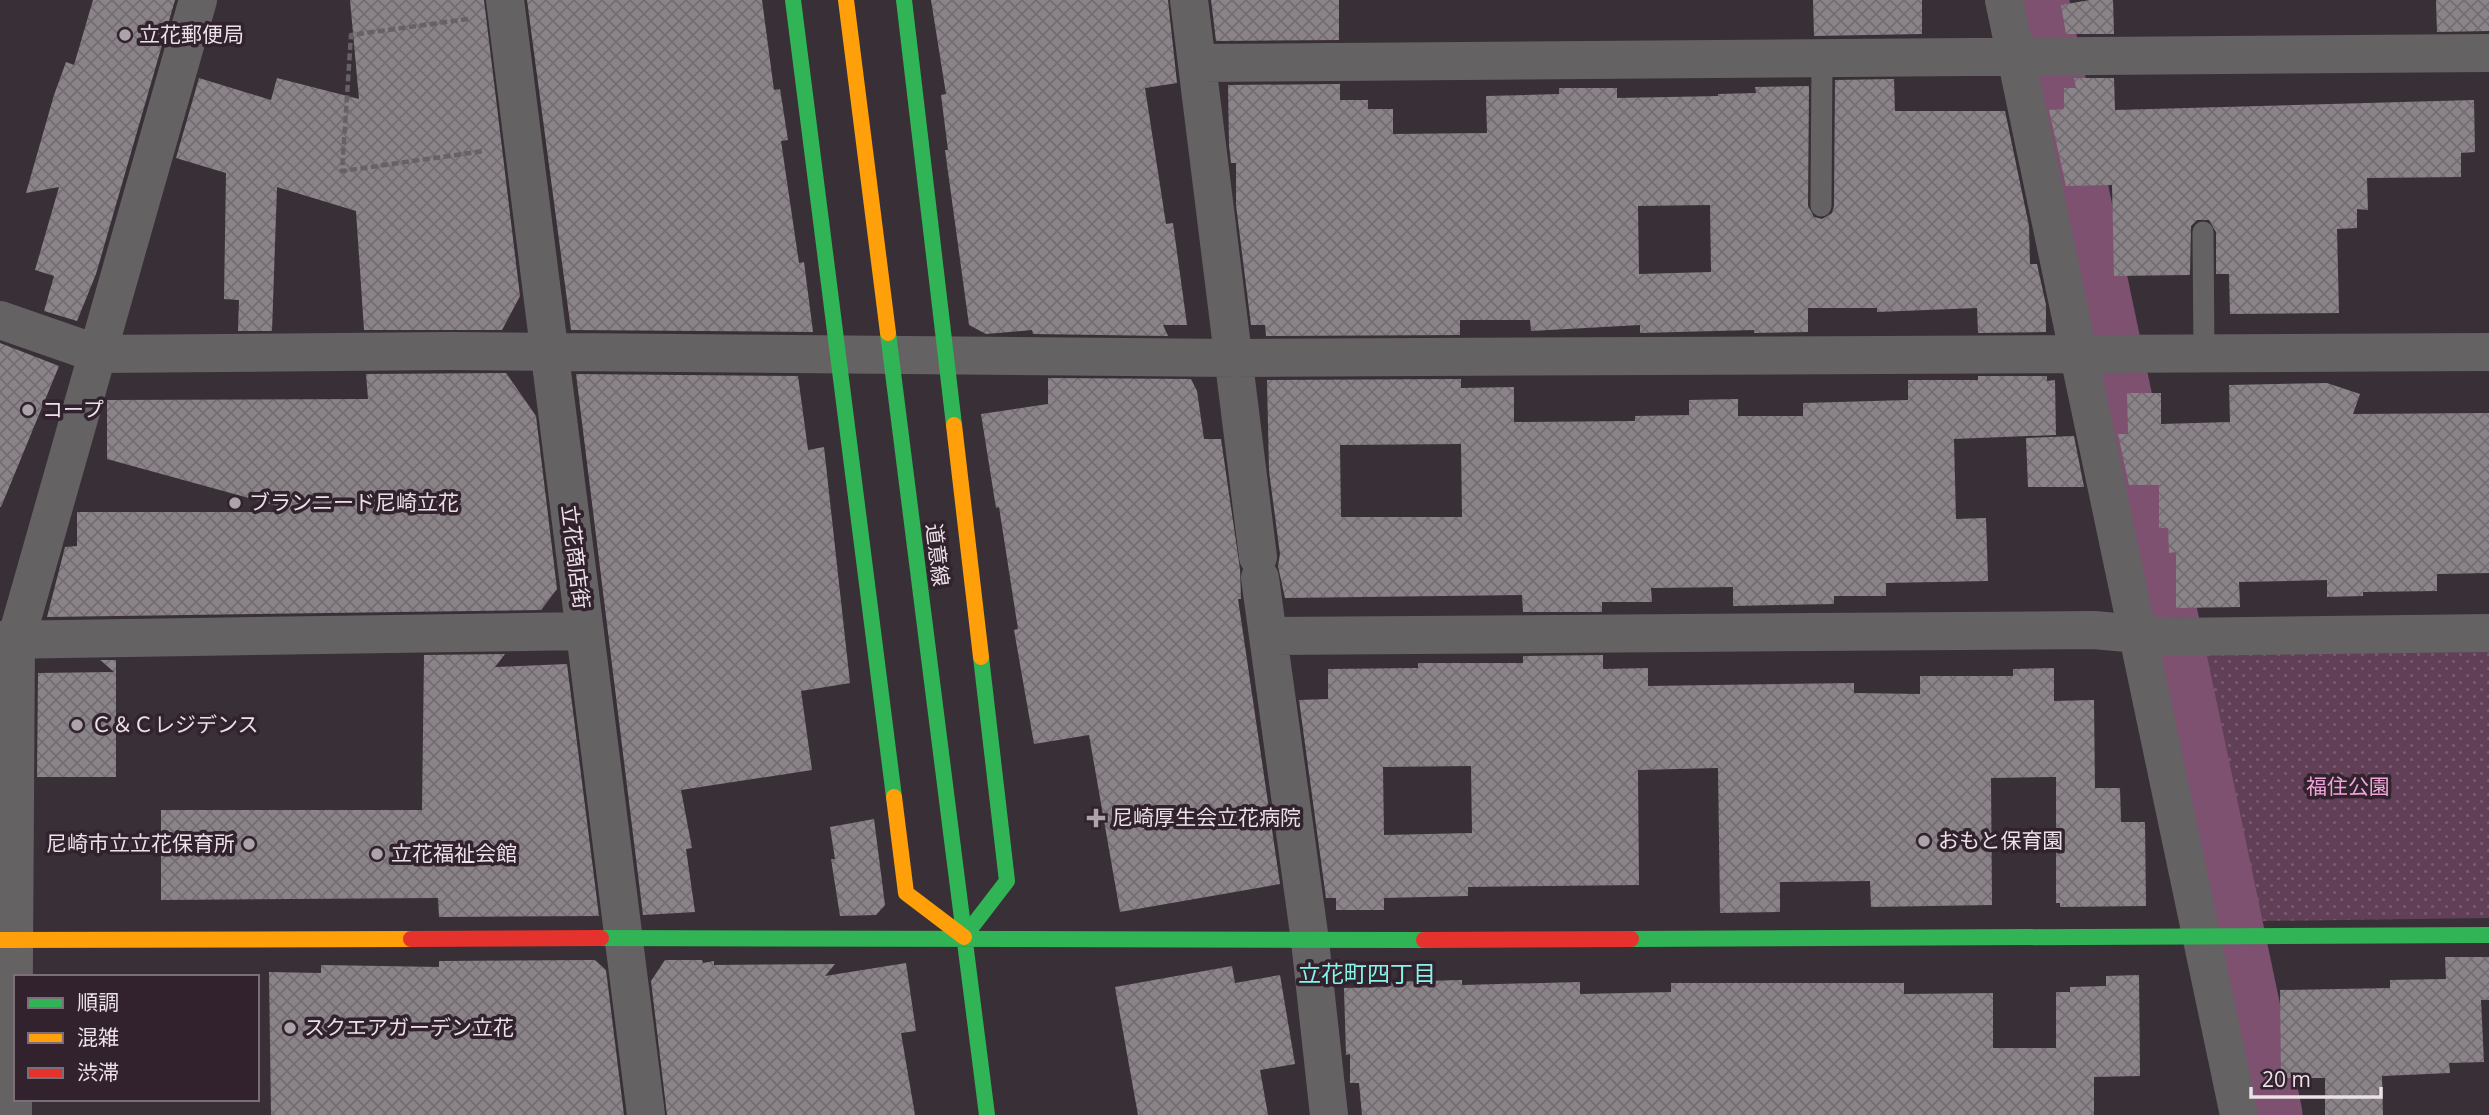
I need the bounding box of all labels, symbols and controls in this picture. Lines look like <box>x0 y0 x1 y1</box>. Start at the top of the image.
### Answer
place label: 立花郵便局 <box>139 20 244 48</box>
marker: 立花郵便局 <box>117 27 133 43</box>
place label: コープ <box>42 395 104 423</box>
marker: コープ <box>20 402 36 418</box>
place label: ブランニード尼崎立花 <box>249 488 459 516</box>
marker: ブランニード尼崎立花 <box>227 495 243 511</box>
street label: 立花商店街 <box>556 503 596 611</box>
street label: 道意線 <box>920 522 956 588</box>
place label: Ｃ＆Ｃレジデンス <box>91 710 259 738</box>
marker: Ｃ＆Ｃレジデンス <box>69 717 85 733</box>
park label: 福住公園 <box>2306 772 2390 800</box>
place label: 尼崎厚生会立花病院 <box>1112 803 1301 831</box>
marker: 尼崎厚生会立花病院 <box>1086 808 1106 828</box>
place label: おもと保育園 <box>1938 826 2064 854</box>
place label: 尼崎市立立花保育所 <box>46 829 235 857</box>
marker: おもと保育園 <box>1916 833 1932 849</box>
marker: 尼崎市立立花保育所 <box>241 836 257 852</box>
place label: 立花福祉会館 <box>391 839 517 867</box>
marker: 立花福祉会館 <box>369 846 385 862</box>
district label: 立花町四丁目 <box>1298 957 1436 989</box>
legend <box>14 975 259 1101</box>
text: 順調 <box>77 988 119 1016</box>
place label: スクエアガーデン立花 <box>304 1013 514 1041</box>
marker: スクエアガーデン立花 <box>282 1020 298 1036</box>
text: 混雑 <box>77 1023 119 1051</box>
scale bar <box>2251 1056 2380 1100</box>
text: 渋滞 <box>77 1058 119 1086</box>
text: 20 m <box>2262 1065 2311 1093</box>

